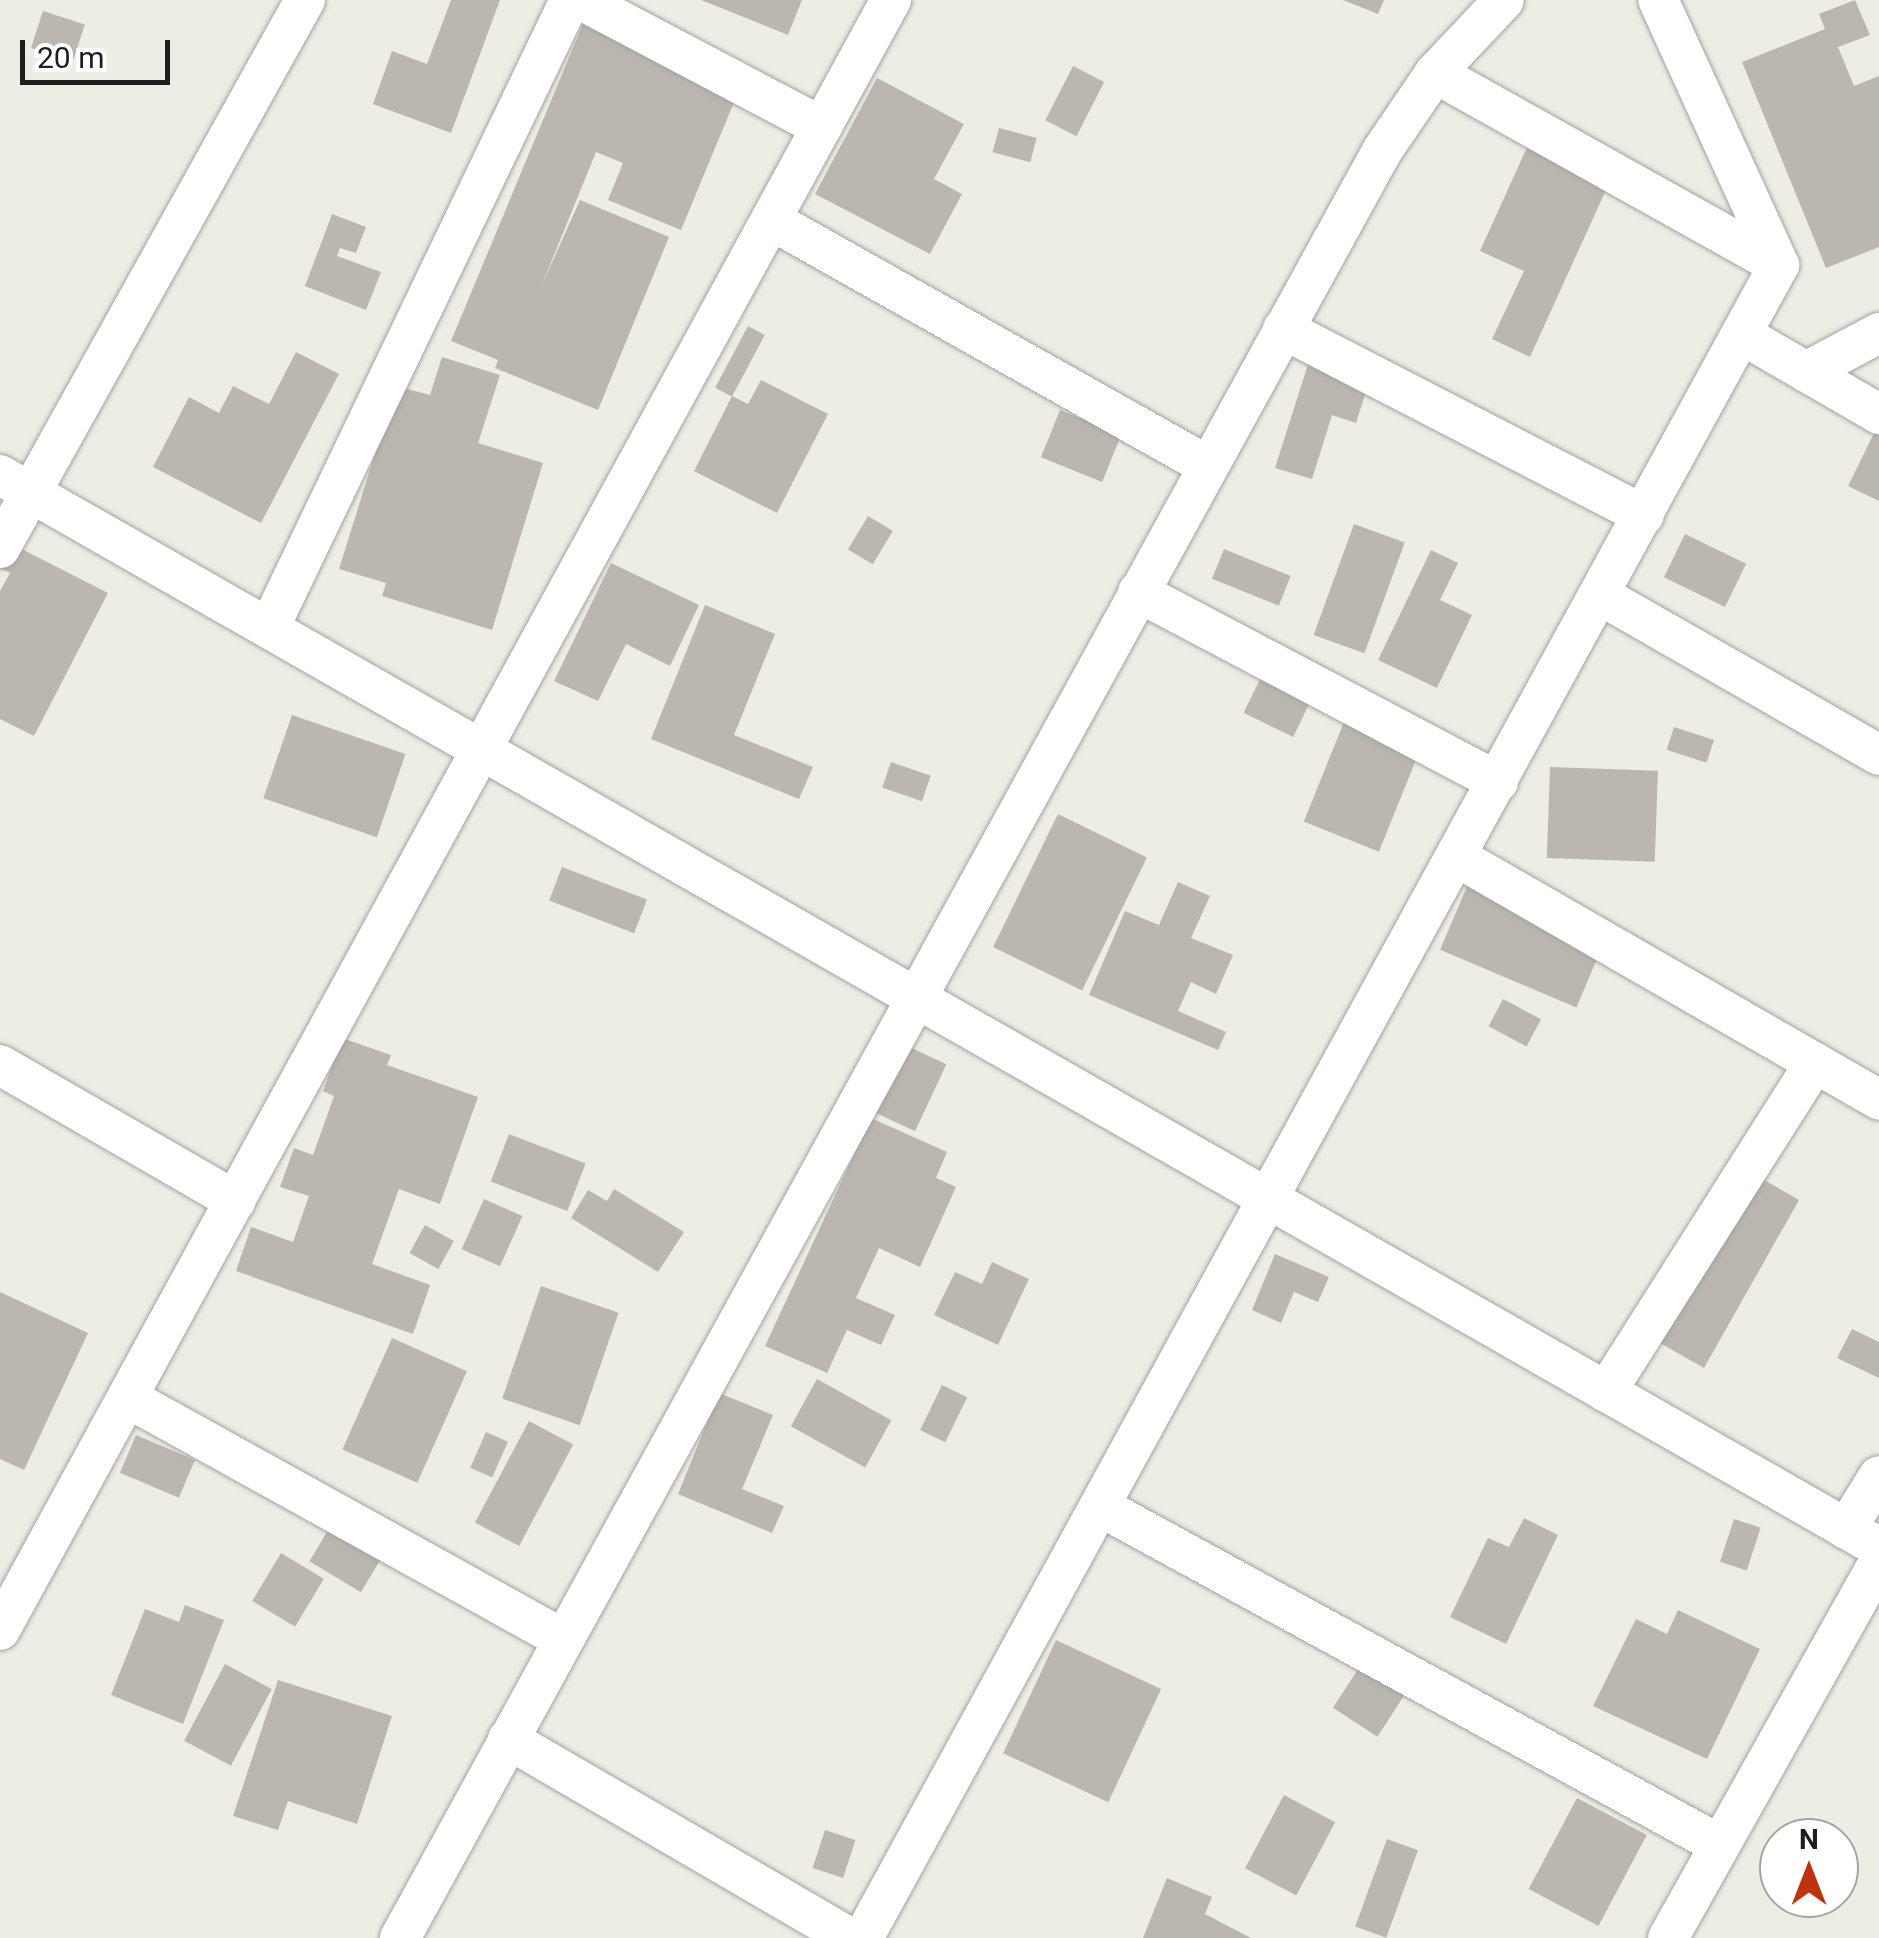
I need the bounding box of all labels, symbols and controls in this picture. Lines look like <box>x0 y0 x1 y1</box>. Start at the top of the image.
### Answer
scale bar <box>25 20 175 82</box>
text: 20 m <box>37 40 104 75</box>
north arrow <box>1759 1818 1859 1918</box>
text: N <box>1799 1823 1819 1856</box>

